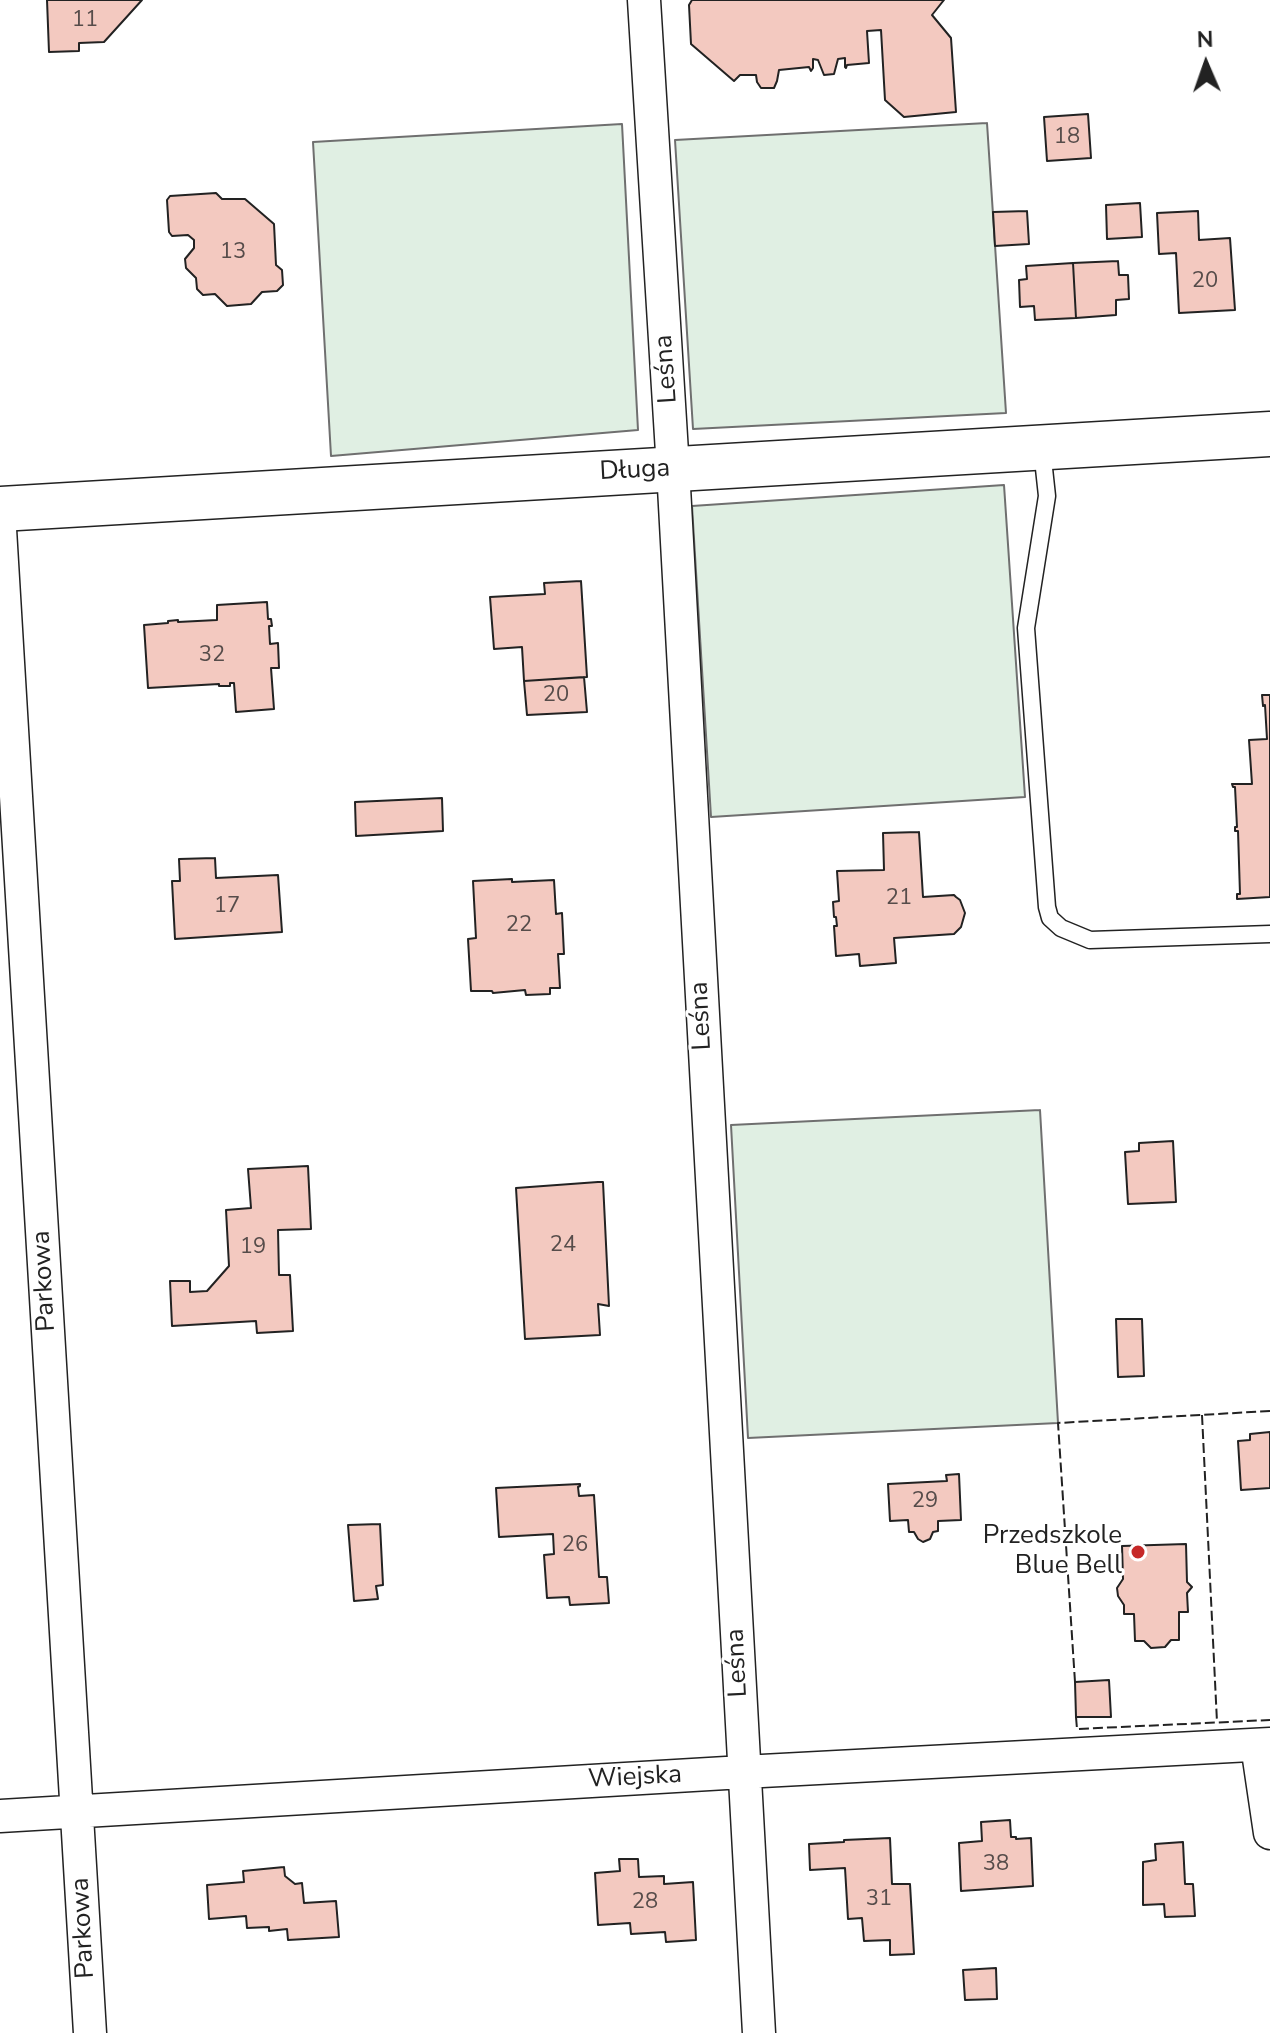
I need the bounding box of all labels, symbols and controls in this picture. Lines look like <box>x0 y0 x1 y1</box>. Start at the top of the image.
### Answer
house number: 11 <box>72 8 98 34</box>
north arrow <box>1166 24 1246 104</box>
text: N <box>1196 25 1214 55</box>
house number: 18 <box>1054 125 1080 151</box>
house number: 13 <box>220 240 246 266</box>
house number: 20 <box>1192 269 1218 295</box>
street label: Leśna <box>649 334 685 404</box>
street label: Długa <box>599 454 671 488</box>
house number: 32 <box>199 643 225 669</box>
house number: 20 <box>543 683 569 709</box>
house number: 21 <box>886 886 912 912</box>
house number: 17 <box>214 894 240 920</box>
house number: 22 <box>506 913 532 939</box>
street label: Leśna <box>685 981 719 1051</box>
street label: Parkowa <box>27 1230 63 1332</box>
house number: 24 <box>550 1233 576 1259</box>
house number: 19 <box>240 1235 266 1261</box>
house number: 29 <box>912 1489 938 1515</box>
place label: Przedszkole Blue Bell <box>983 1521 1122 1582</box>
house number: 26 <box>562 1533 588 1559</box>
marker: Przedszkole Blue Bell <box>1129 1543 1147 1561</box>
street label: Leśna <box>721 1628 755 1698</box>
street label: Wiejska <box>587 1760 683 1796</box>
house number: 38 <box>983 1852 1009 1878</box>
street label: Parkowa <box>66 1877 102 1979</box>
house number: 31 <box>866 1887 892 1913</box>
house number: 28 <box>632 1890 658 1916</box>

